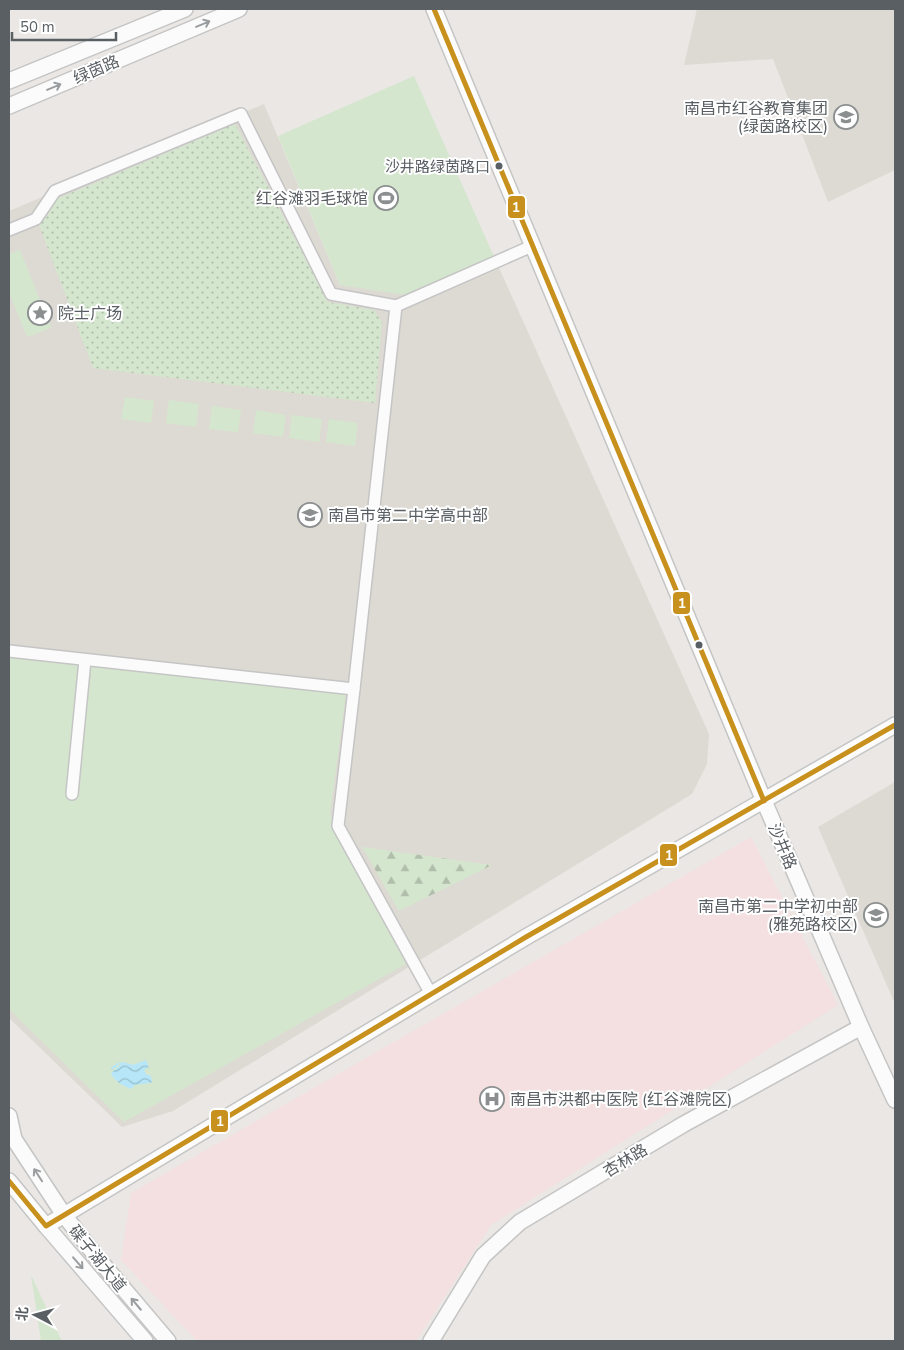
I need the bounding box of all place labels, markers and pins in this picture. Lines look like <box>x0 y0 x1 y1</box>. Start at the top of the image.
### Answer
place label: 南昌市红谷教育集团 (绿茵路校区) <box>684 98 828 138</box>
school or university icon: 南昌市红谷教育集团 (绿茵路校区) <box>833 104 859 130</box>
place label: 沙井路绿茵路口 <box>385 157 490 177</box>
marker: 沙井路绿茵路口 <box>494 161 504 171</box>
sports icon: 红谷滩羽毛球馆 <box>373 185 399 211</box>
place label: 红谷滩羽毛球馆 <box>256 188 368 210</box>
place icon: 院士广场 <box>27 300 53 326</box>
place label: 院士广场 <box>58 303 122 325</box>
school or university icon: 南昌市第二中学高中部 <box>297 502 323 528</box>
place label: 南昌市第二中学高中部 <box>328 505 488 527</box>
unlabelled marker <box>694 640 704 650</box>
place label: 南昌市第二中学初中部 (雅苑路校区) <box>698 896 858 936</box>
school or university icon: 南昌市第二中学初中部 (雅苑路校区) <box>863 902 889 928</box>
hospital icon: 南昌市洪都中医院 (红谷滩院区) <box>479 1086 505 1112</box>
place label: 南昌市洪都中医院 (红谷滩院区) <box>510 1089 732 1111</box>

